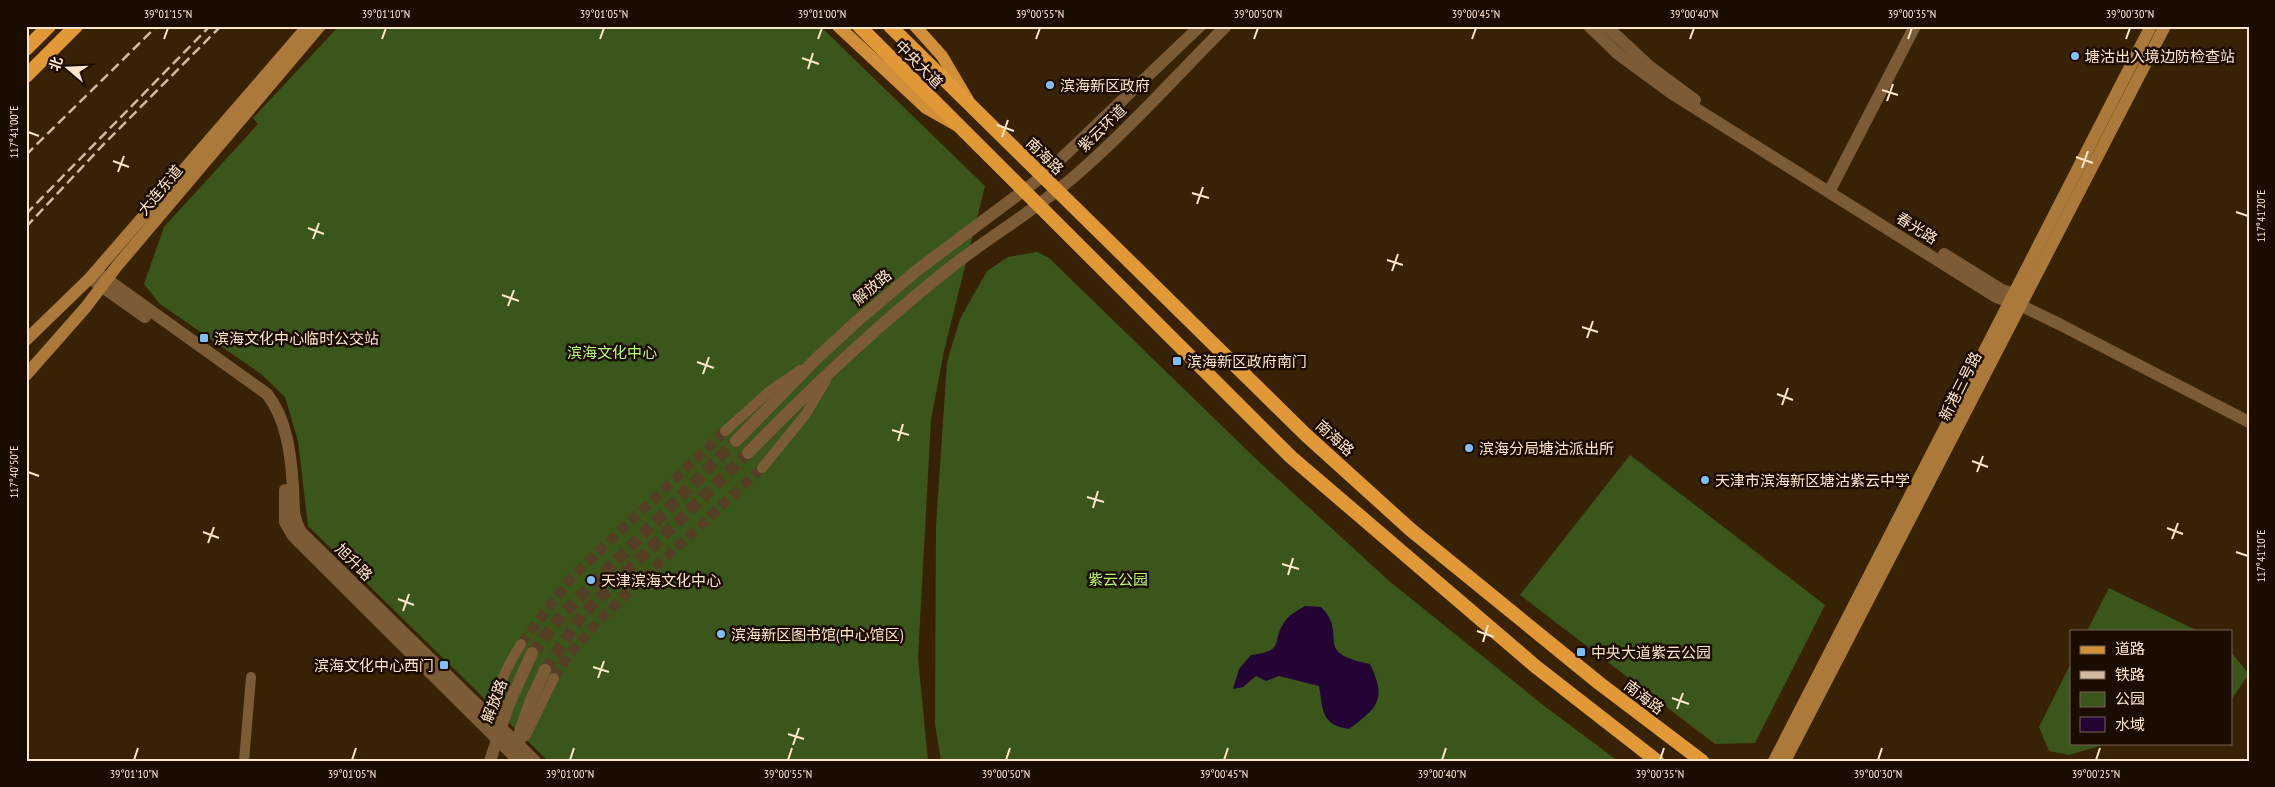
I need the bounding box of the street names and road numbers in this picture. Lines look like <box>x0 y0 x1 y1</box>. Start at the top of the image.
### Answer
street label: 中央大道 <box>891 36 947 92</box>
street label: 紫云环道 <box>1074 100 1130 156</box>
street label: 南海路 <box>1022 134 1068 178</box>
street label: 大连东道 <box>133 161 187 219</box>
street label: 春光路 <box>1893 208 1941 248</box>
street label: 解放路 <box>849 265 895 309</box>
street label: 新港三号路 <box>1935 348 1985 424</box>
street label: 南海路 <box>1312 416 1358 460</box>
street label: 旭升路 <box>331 539 377 585</box>
street label: 南海路 <box>1620 676 1668 718</box>
street label: 解放路 <box>477 677 511 725</box>

